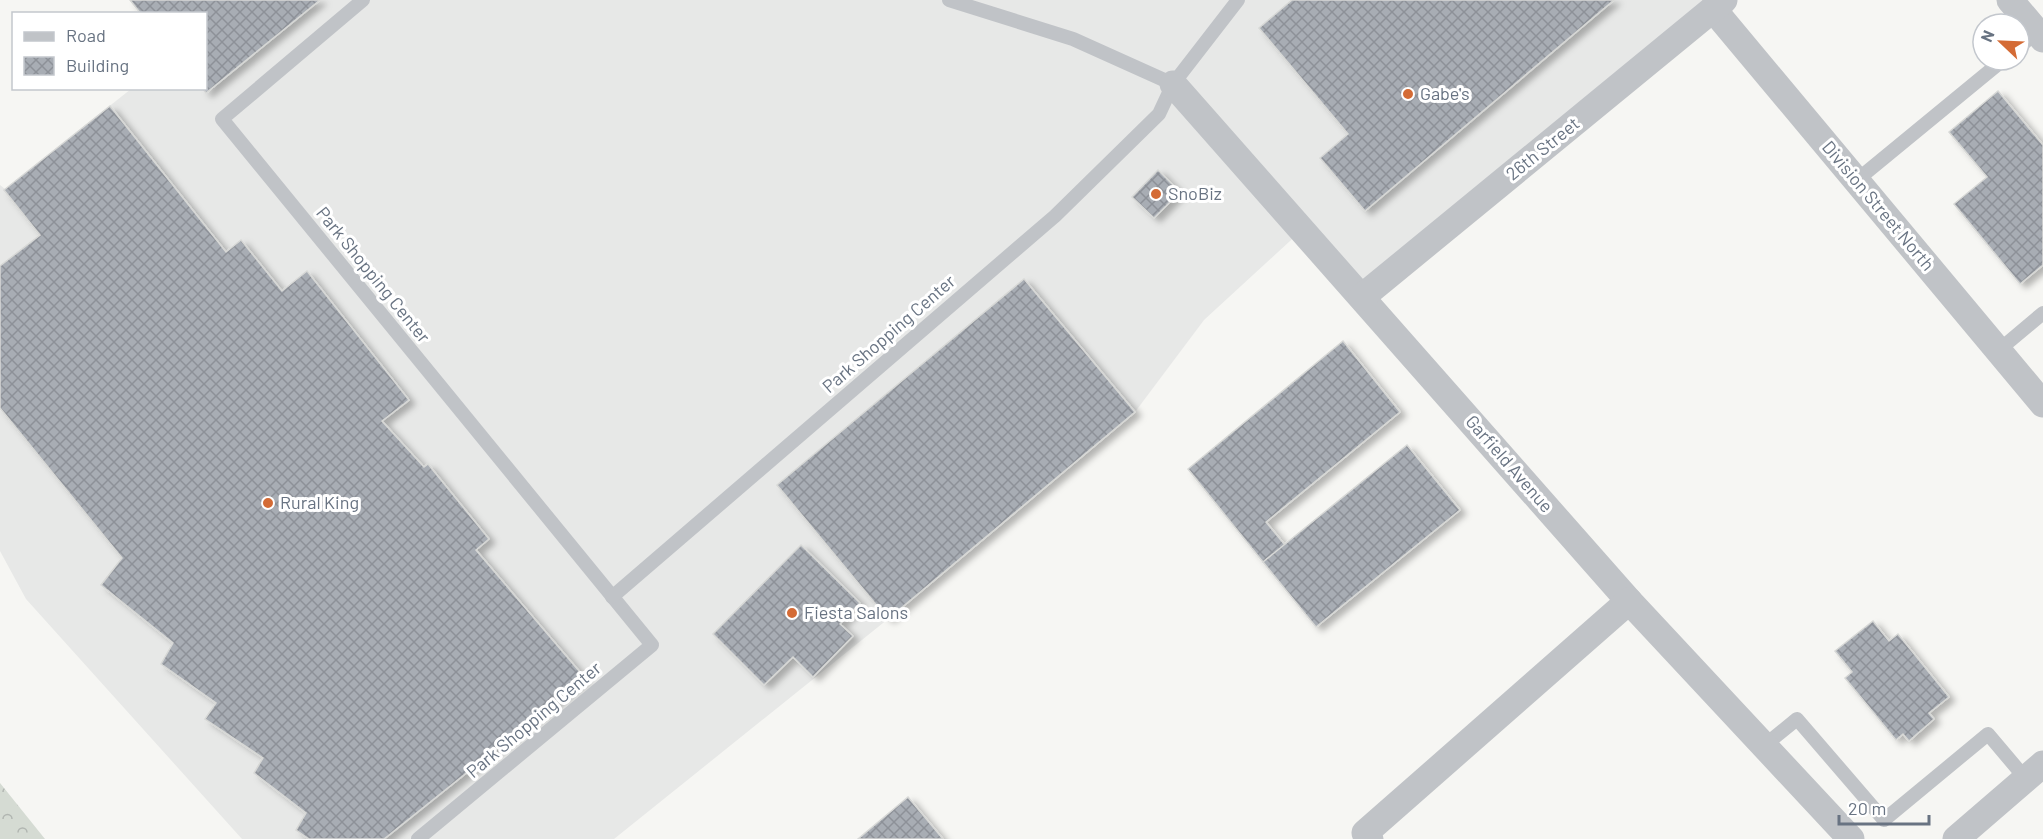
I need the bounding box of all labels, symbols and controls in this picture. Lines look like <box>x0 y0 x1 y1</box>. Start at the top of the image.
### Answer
legend <box>12 12 207 90</box>
north arrow <box>1971 12 2031 72</box>
text: Road <box>66 24 106 46</box>
text: N <box>1976 27 1998 45</box>
text: Building <box>66 54 129 76</box>
place label: Gabe's <box>1420 82 1470 104</box>
marker: Gabe's <box>1401 87 1415 101</box>
street label: 26th Street <box>1501 112 1583 184</box>
street label: Division Street North <box>1818 136 1940 275</box>
place label: SnoBiz <box>1168 182 1222 204</box>
marker: SnoBiz <box>1149 187 1163 201</box>
street label: Park Shopping Center <box>312 202 436 347</box>
street label: Park Shopping Center <box>817 269 960 397</box>
street label: Garfield Avenue <box>1461 410 1558 517</box>
place label: Rural King <box>280 491 359 513</box>
marker: Rural King <box>261 496 275 510</box>
place label: Fiesta Salons <box>804 601 908 623</box>
marker: Fiesta Salons <box>785 606 799 620</box>
street label: Park Shopping Center <box>462 656 605 782</box>
scale bar <box>1839 788 1929 826</box>
text: 20 m <box>1848 797 1886 819</box>

